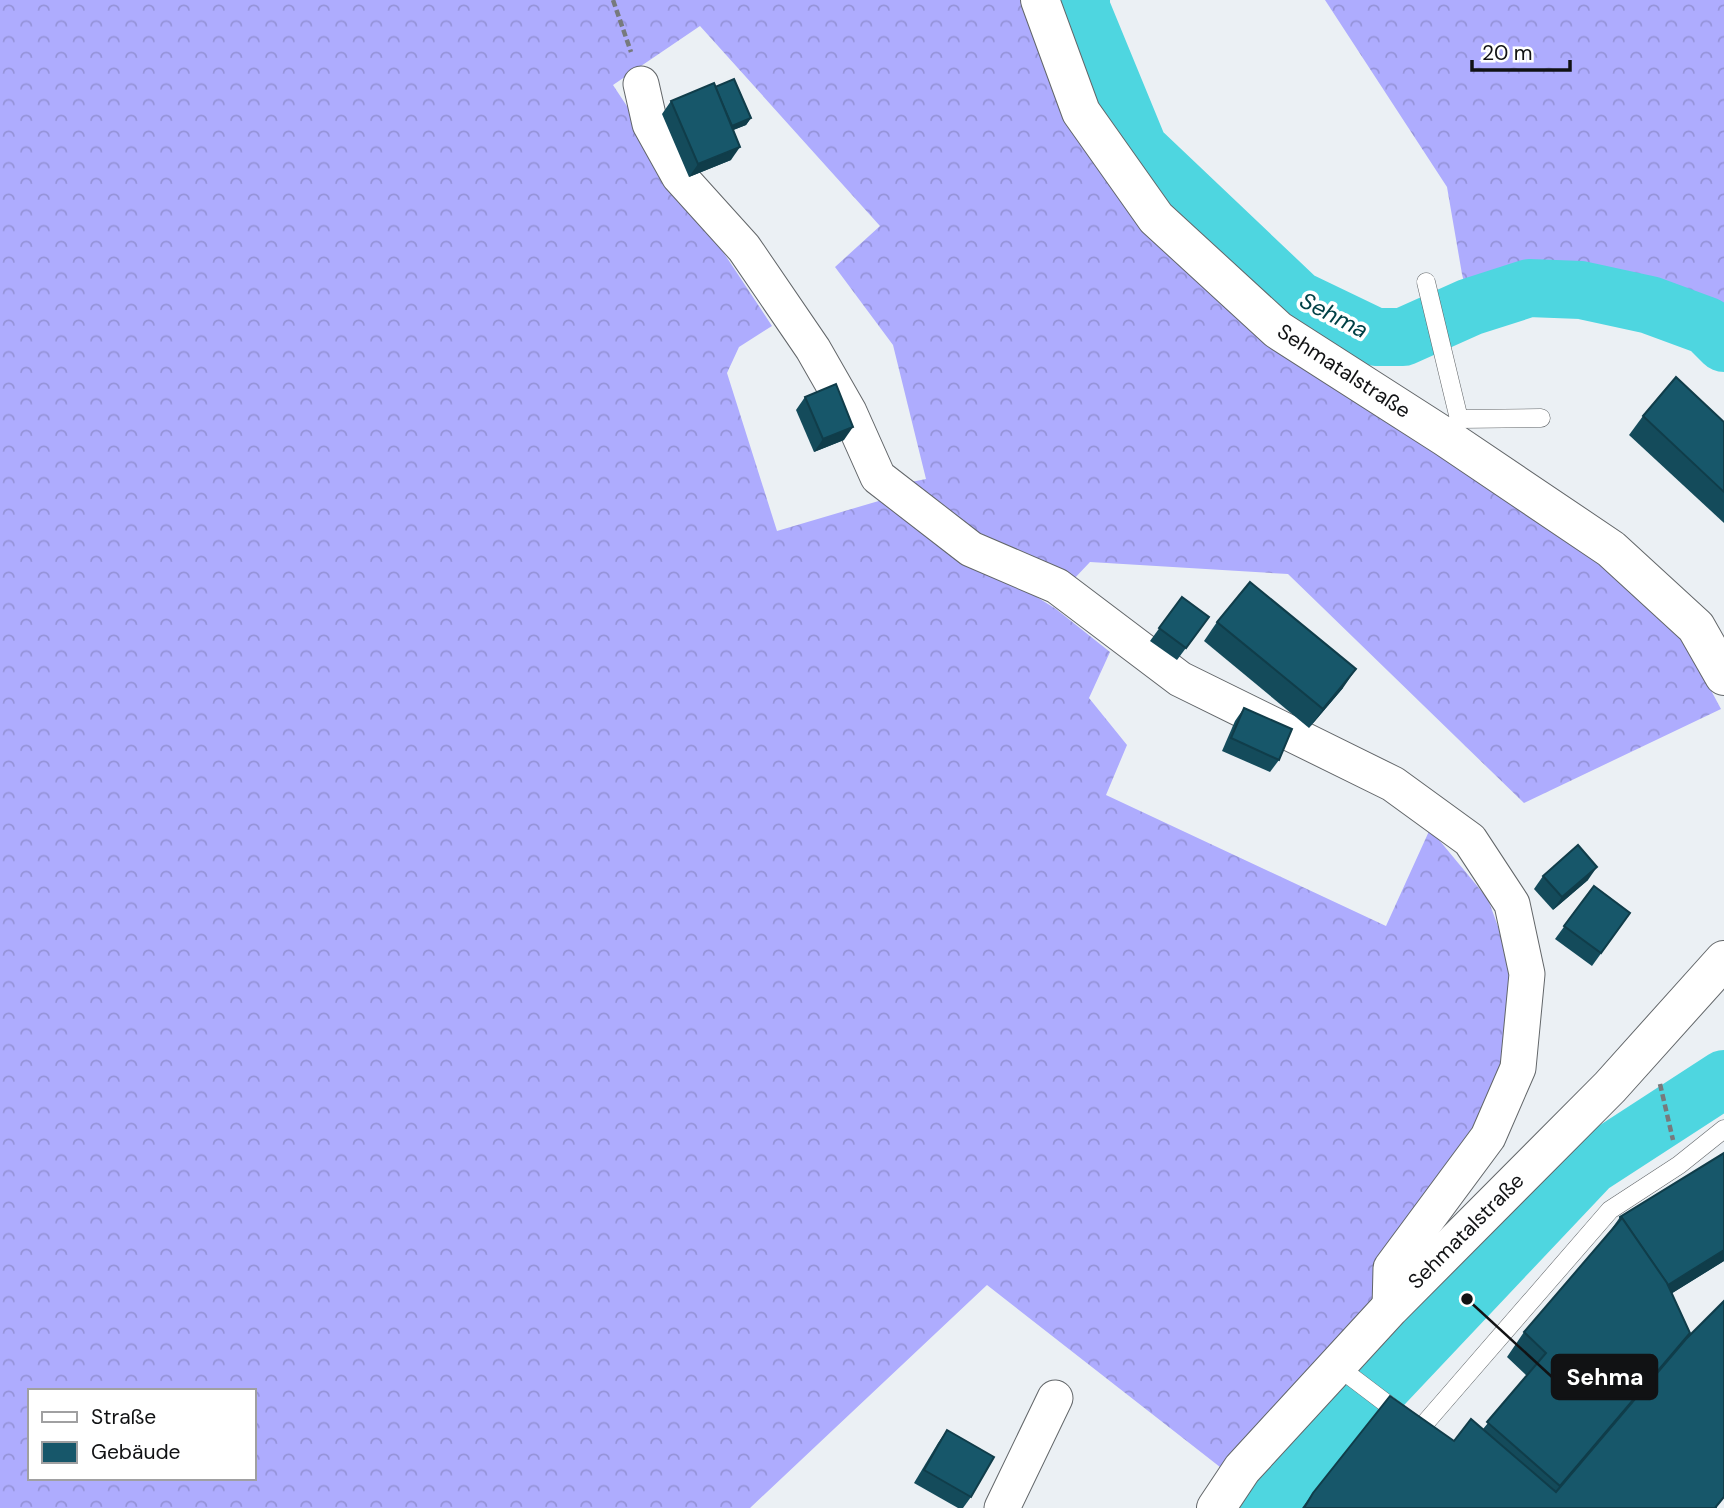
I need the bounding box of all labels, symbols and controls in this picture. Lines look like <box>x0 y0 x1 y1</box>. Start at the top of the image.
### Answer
scale bar <box>1472 28 1570 72</box>
text: 20 m <box>1482 39 1533 67</box>
water label: Sehma <box>1295 285 1373 345</box>
street label: Sehmatalstraße <box>1272 317 1416 425</box>
street label: Sehmatalstraße <box>1402 1167 1530 1295</box>
callout: Sehma <box>1552 1355 1657 1399</box>
text: Sehma <box>1566 1362 1644 1392</box>
legend <box>28 1389 256 1480</box>
text: Straße <box>91 1403 156 1431</box>
text: Gebäude <box>91 1438 181 1466</box>

